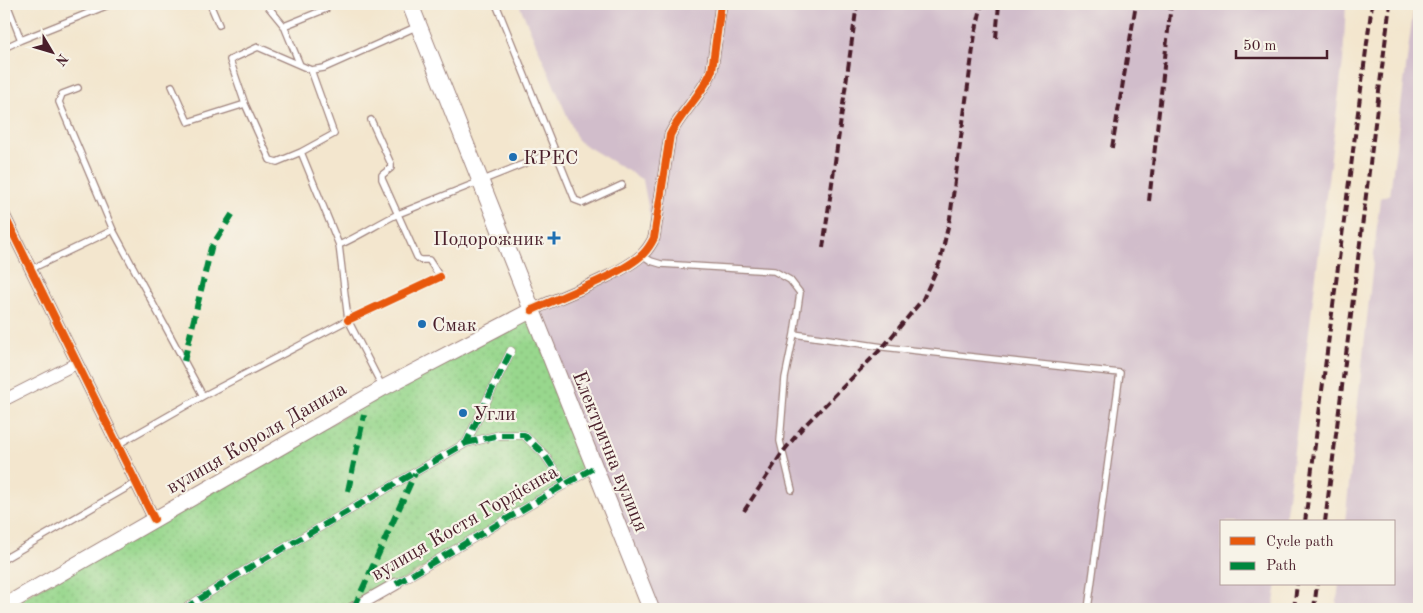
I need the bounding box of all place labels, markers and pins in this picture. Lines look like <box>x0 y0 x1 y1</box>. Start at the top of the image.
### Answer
place label: КРЕС <box>523 149 578 169</box>
marker: КРЕС <box>507 151 519 163</box>
place label: Подорожник <box>433 230 544 250</box>
marker: Подорожник <box>548 232 560 244</box>
place label: Смак <box>432 316 477 336</box>
marker: Смак <box>416 318 428 330</box>
place label: Угли <box>473 405 516 425</box>
marker: Угли <box>457 407 469 419</box>

